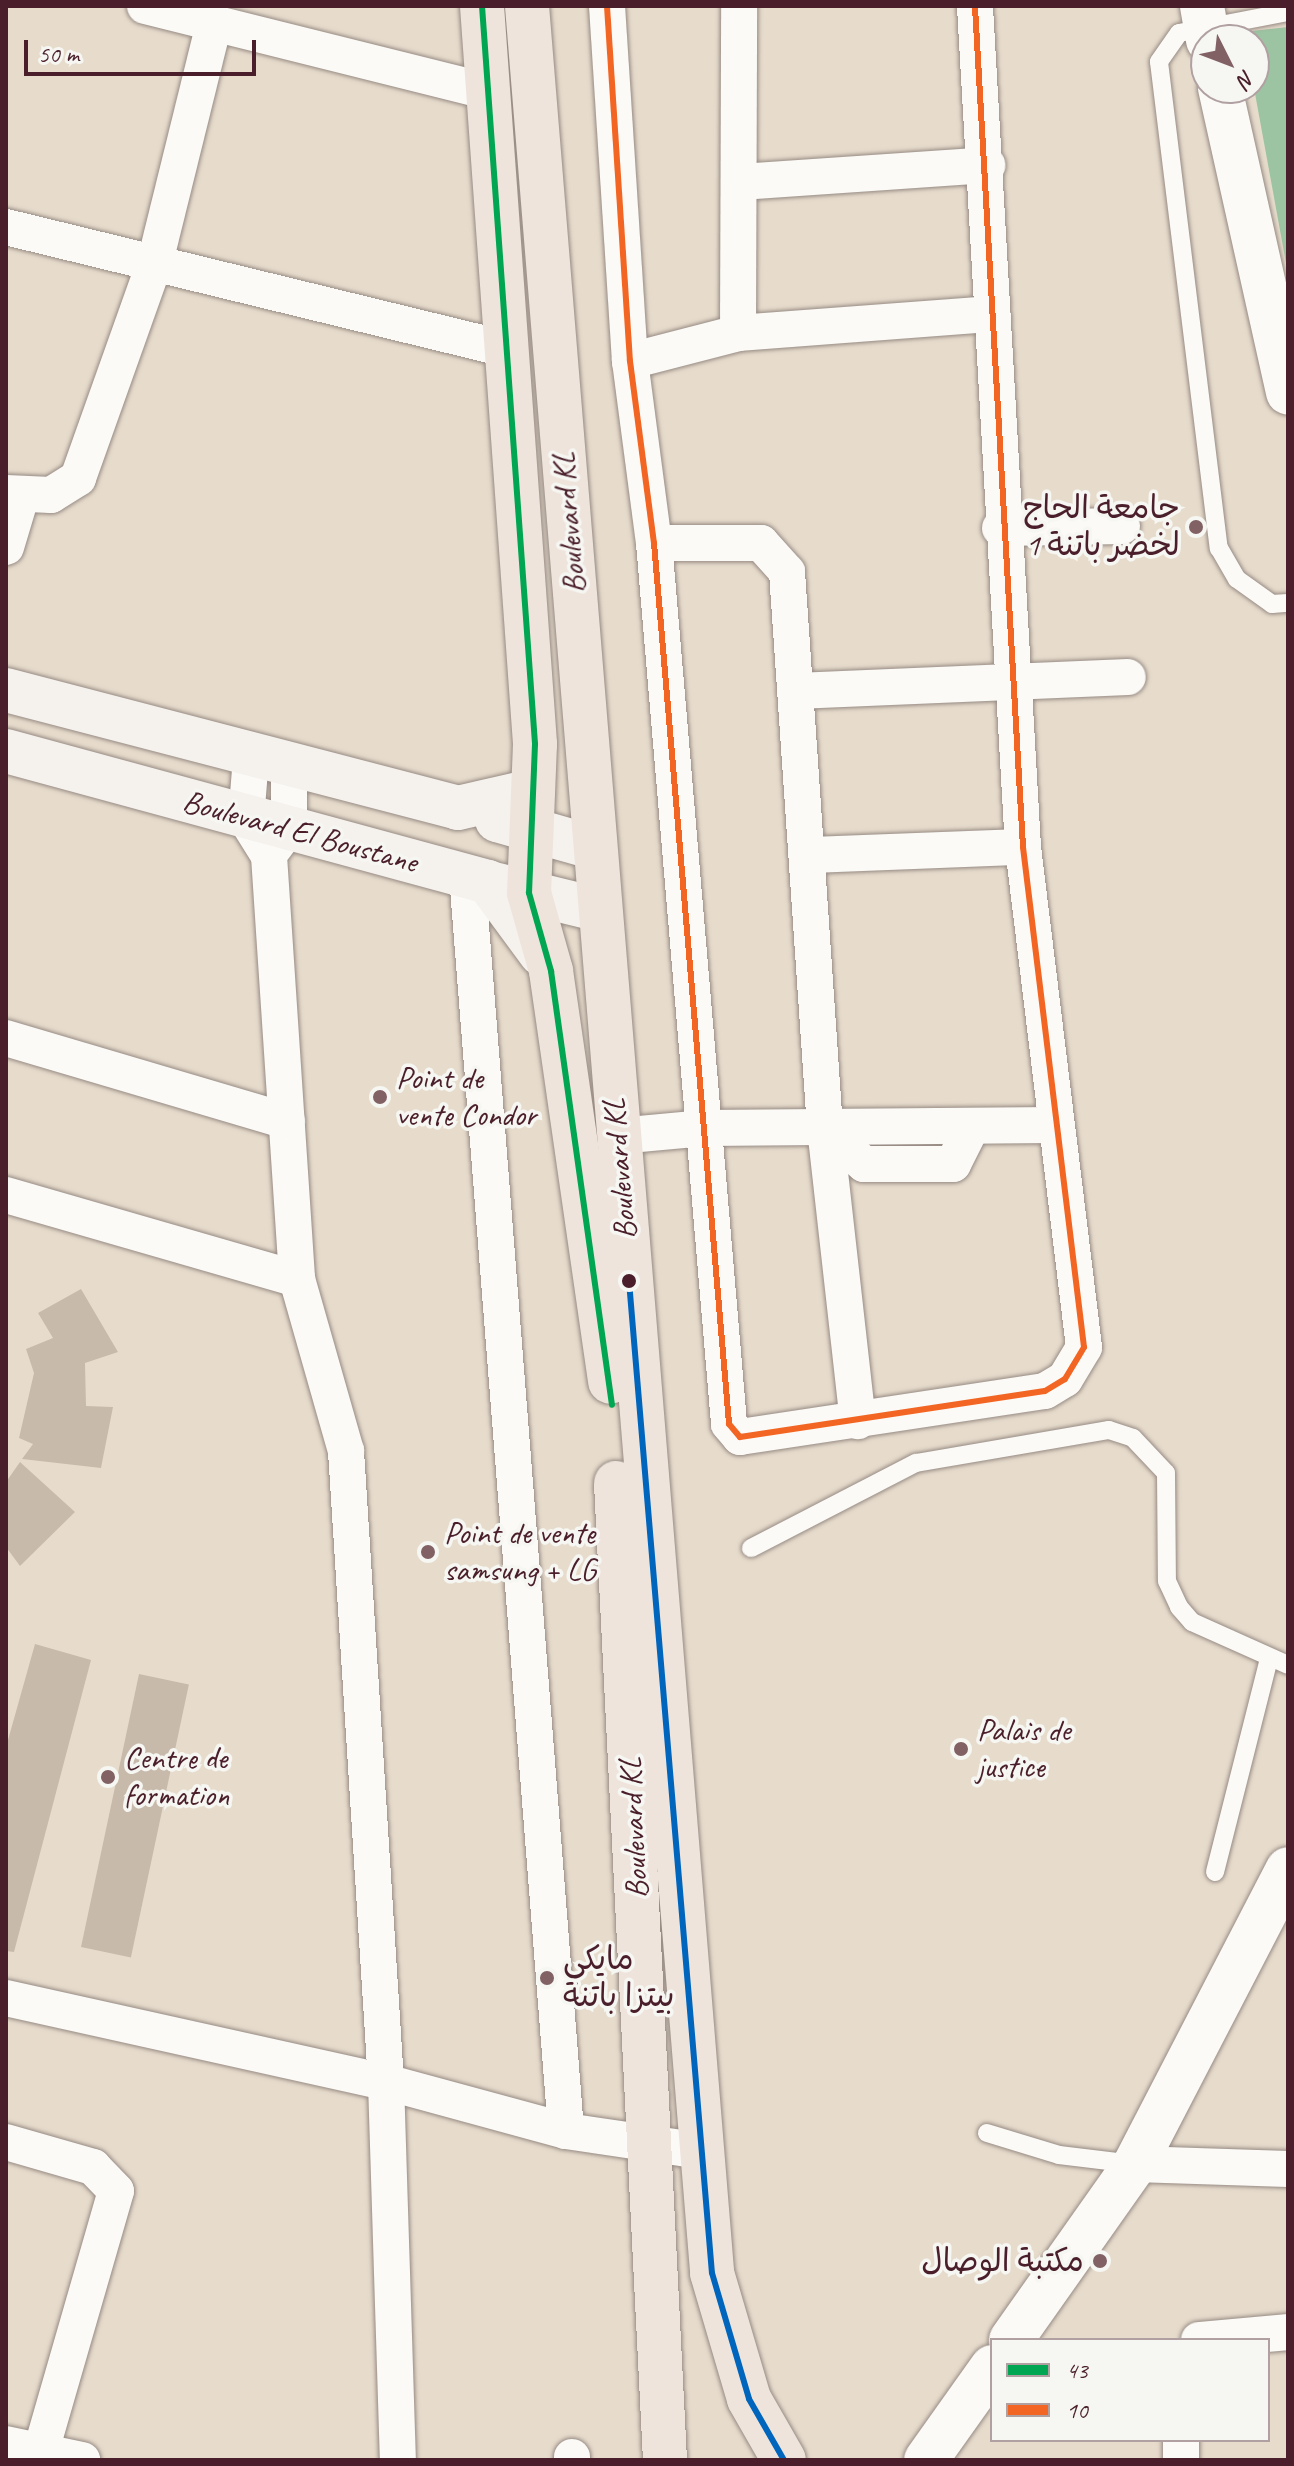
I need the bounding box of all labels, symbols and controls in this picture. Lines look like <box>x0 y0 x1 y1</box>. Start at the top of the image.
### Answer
scale bar <box>28 24 260 74</box>
north arrow <box>1190 24 1270 104</box>
text: 50 m <box>38 39 79 69</box>
text: N <box>1231 64 1261 93</box>
street label: Boulevard KL <box>544 451 594 595</box>
place label: جامعة الحاج لخضر باتنة 1 <box>1023 490 1180 565</box>
marker: جامعة الحاج لخضر باتنة 1 <box>1187 518 1205 536</box>
street label: Boulevard El Boustane <box>179 782 421 882</box>
place label: Point de vente Condor <box>396 1060 536 1135</box>
marker: Point de vente Condor <box>371 1088 389 1106</box>
street label: Boulevard KL <box>595 1097 645 1241</box>
unlabelled marker <box>621 1273 637 1289</box>
place label: Point de vente samsung + LG <box>444 1515 596 1590</box>
marker: Point de vente samsung + LG <box>419 1543 437 1561</box>
place label: Palais de justice <box>977 1712 1070 1787</box>
place label: Centre de formation <box>124 1740 229 1815</box>
marker: Palais de justice <box>952 1740 970 1758</box>
street label: Boulevard KL <box>611 1756 657 1900</box>
marker: Centre de formation <box>99 1768 117 1786</box>
place label: مايكي بيتزا باتنة <box>563 1941 674 2016</box>
marker: مايكي بيتزا باتنة <box>538 1969 556 1987</box>
place label: مكتبة الوصال <box>921 2242 1084 2280</box>
marker: مكتبة الوصال <box>1091 2252 1109 2270</box>
legend <box>990 2338 1270 2442</box>
text: 43 <box>1066 2355 1088 2385</box>
text: 10 <box>1066 2395 1088 2425</box>

